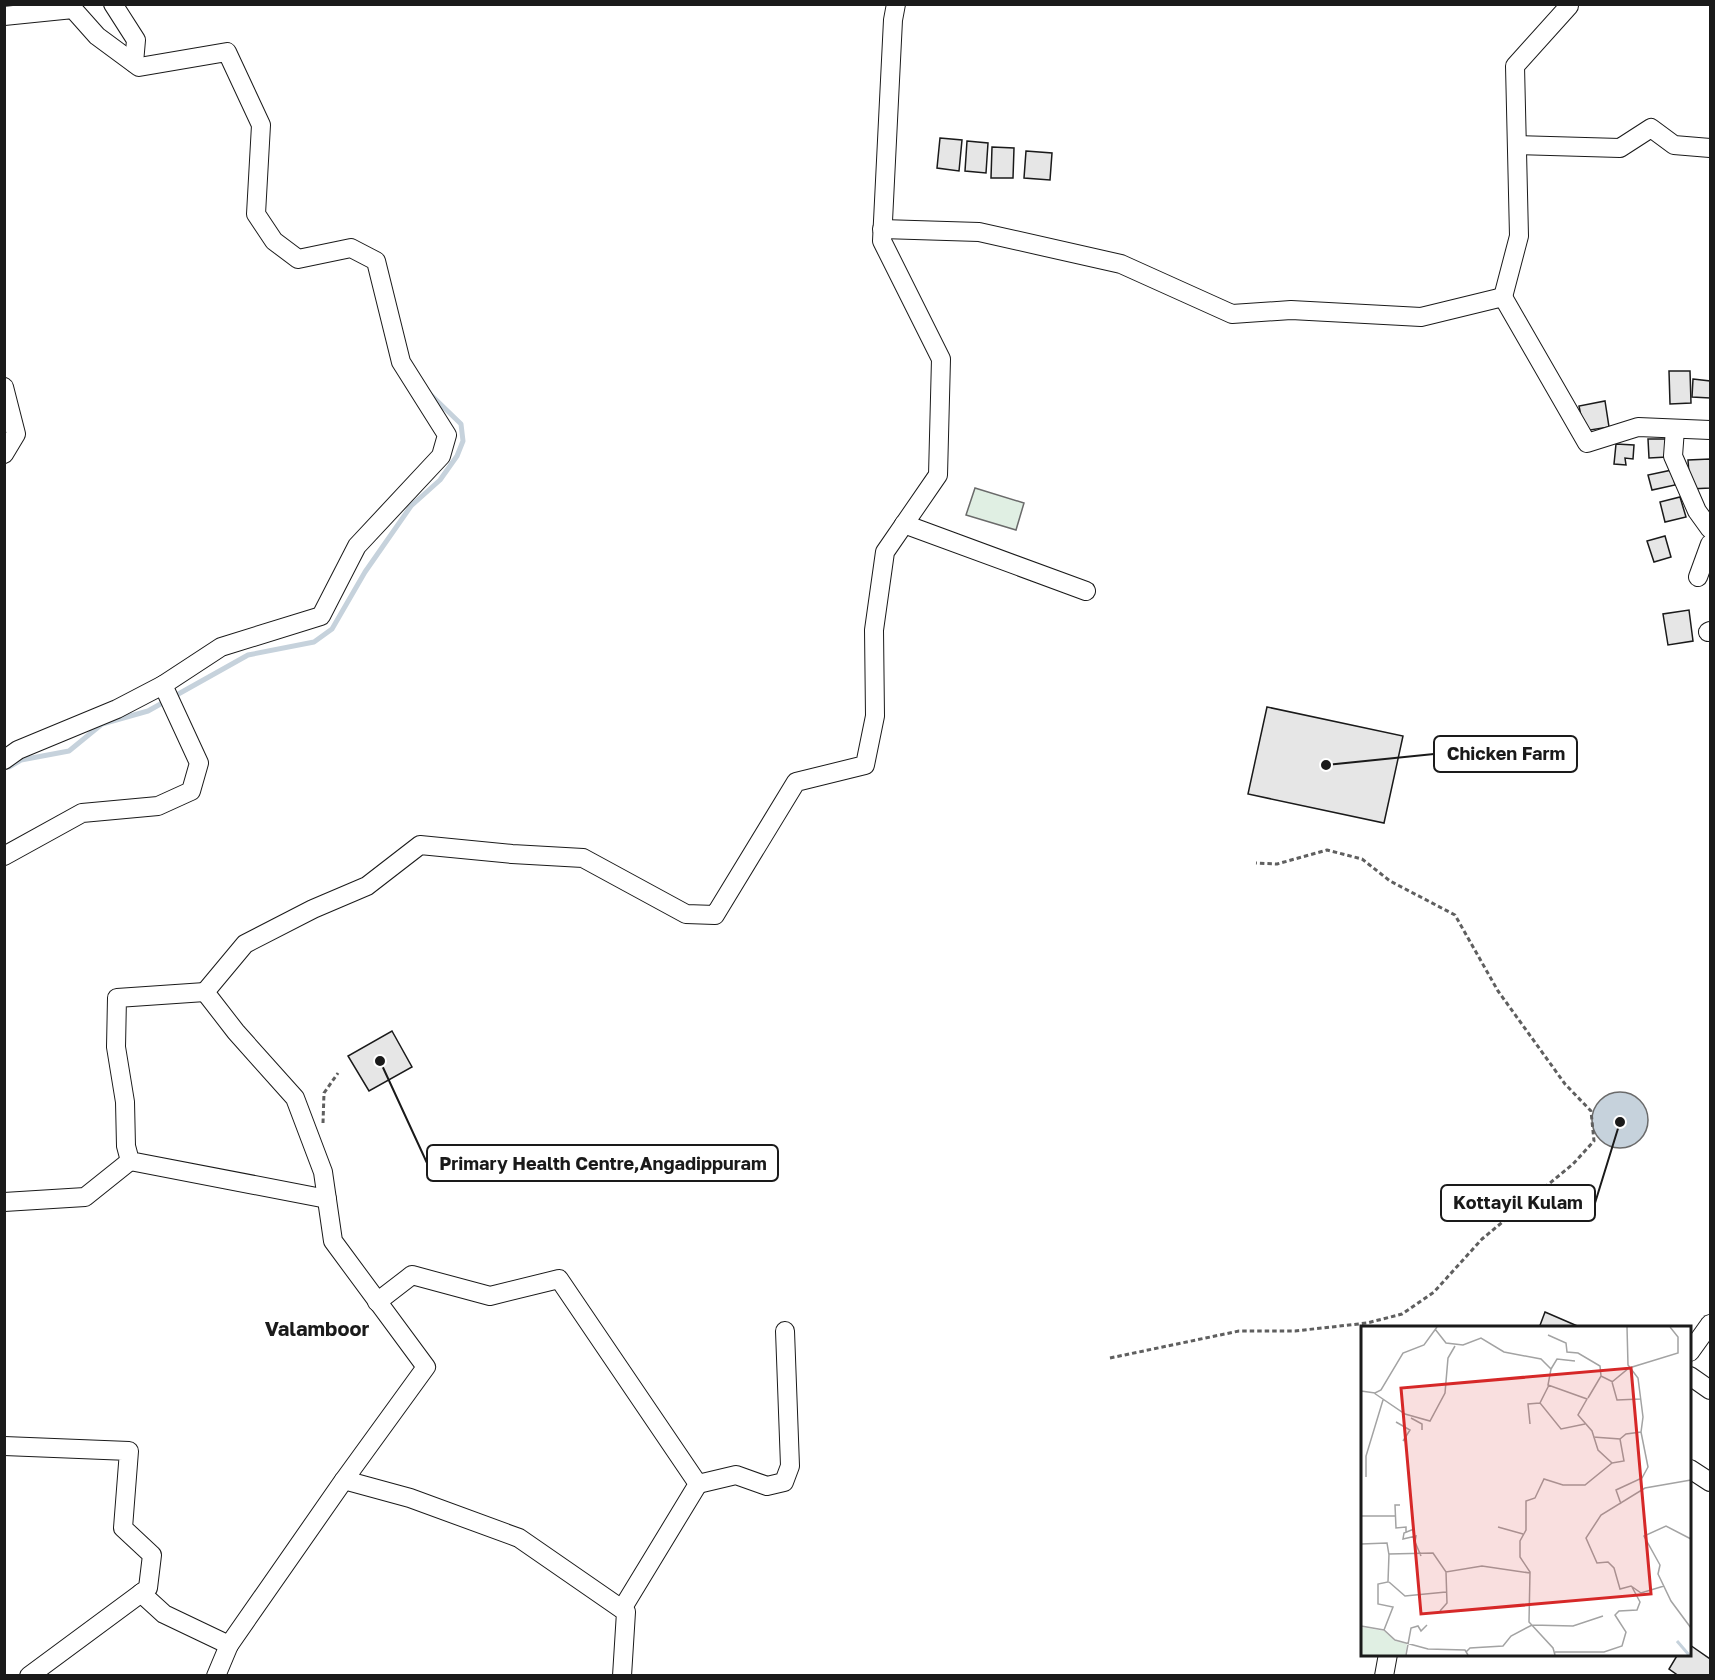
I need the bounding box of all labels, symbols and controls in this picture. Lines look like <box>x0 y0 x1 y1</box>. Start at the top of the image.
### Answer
callout: Chicken Farm <box>1434 736 1577 772</box>
text: Chicken Farm <box>1447 742 1565 764</box>
callout: Primary Health Centre,Angadippuram <box>427 1145 778 1181</box>
text: Primary Health Centre,Angadippuram <box>439 1152 767 1174</box>
callout: Kottayil Kulam <box>1441 1185 1595 1221</box>
text: Kottayil Kulam <box>1453 1191 1583 1213</box>
district label: Valamboor <box>265 1316 369 1340</box>
inset map <box>1361 1326 1691 1656</box>

